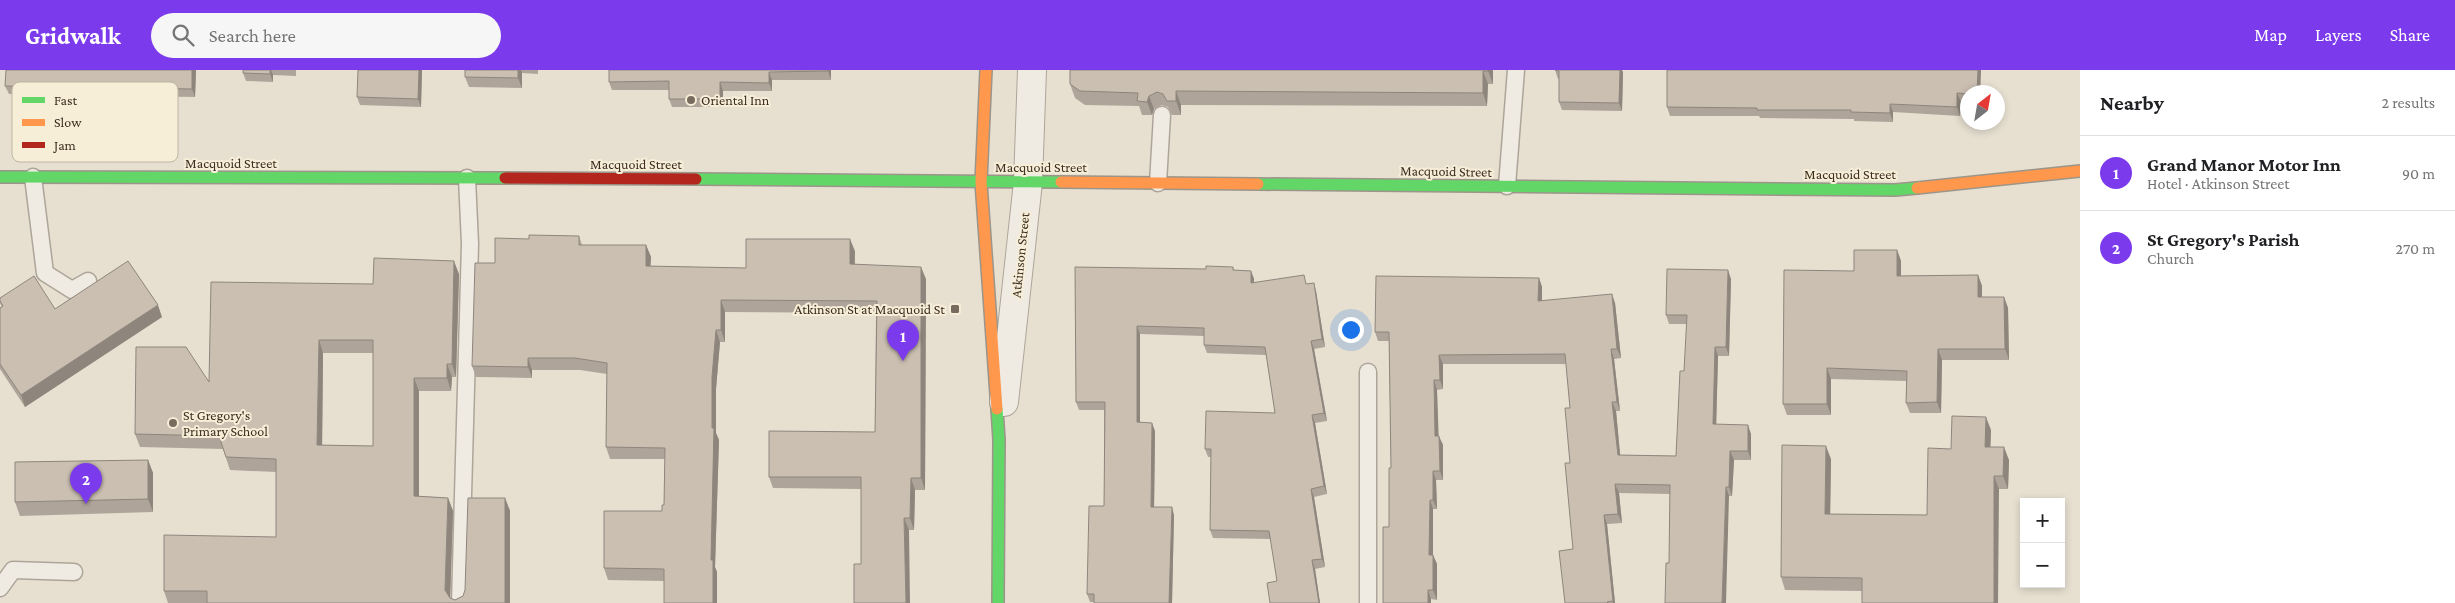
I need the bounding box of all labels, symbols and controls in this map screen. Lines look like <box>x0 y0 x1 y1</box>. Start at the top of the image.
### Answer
search box <box>151 13 501 58</box>
icon: search <box>169 21 197 49</box>
text: Gridwalk <box>25 22 121 49</box>
text: Search here <box>209 25 296 46</box>
text: Map <box>2254 25 2287 45</box>
text: Layers <box>2315 25 2362 45</box>
text: Share <box>2390 25 2430 45</box>
legend <box>12 82 178 162</box>
north arrow <box>1960 85 2005 130</box>
text: Nearby <box>2100 91 2164 115</box>
text: Fast <box>54 92 78 108</box>
place label: Oriental Inn <box>701 92 770 108</box>
marker: Oriental Inn <box>685 94 697 106</box>
text: 2 results <box>2382 94 2435 111</box>
text: Slow <box>54 114 82 130</box>
text: Jam <box>52 137 76 153</box>
text: Grand Manor Motor Inn <box>2147 154 2341 175</box>
street label: Macquoid Street <box>185 155 277 171</box>
street label: Macquoid Street <box>590 156 682 172</box>
street label: Macquoid Street <box>995 159 1087 175</box>
street label: Macquoid Street <box>1400 162 1492 180</box>
text: 1 <box>2113 165 2119 182</box>
text: 90 m <box>2402 165 2435 182</box>
street label: Macquoid Street <box>1804 166 1896 182</box>
text: Hotel · Atkinson Street <box>2147 175 2290 192</box>
street label: Atkinson Street <box>1008 211 1032 298</box>
text: St Gregory's Parish <box>2147 229 2300 250</box>
text: 2 <box>2112 240 2120 257</box>
text: 270 m <box>2396 240 2435 257</box>
text: Church <box>2147 250 2194 267</box>
place label: Atkinson St at Macquoid St <box>794 301 945 317</box>
marker: Atkinson St at Macquoid St <box>949 303 961 315</box>
your location <box>1338 317 1364 343</box>
pin: 1 <box>887 320 919 361</box>
place label: St Gregory's Primary School <box>183 407 268 439</box>
marker: St Gregory's Primary School <box>167 417 179 429</box>
pin: 2 <box>70 463 102 504</box>
map controls <box>2020 498 2065 588</box>
button: + <box>2020 498 2065 543</box>
button: − <box>2020 543 2065 588</box>

